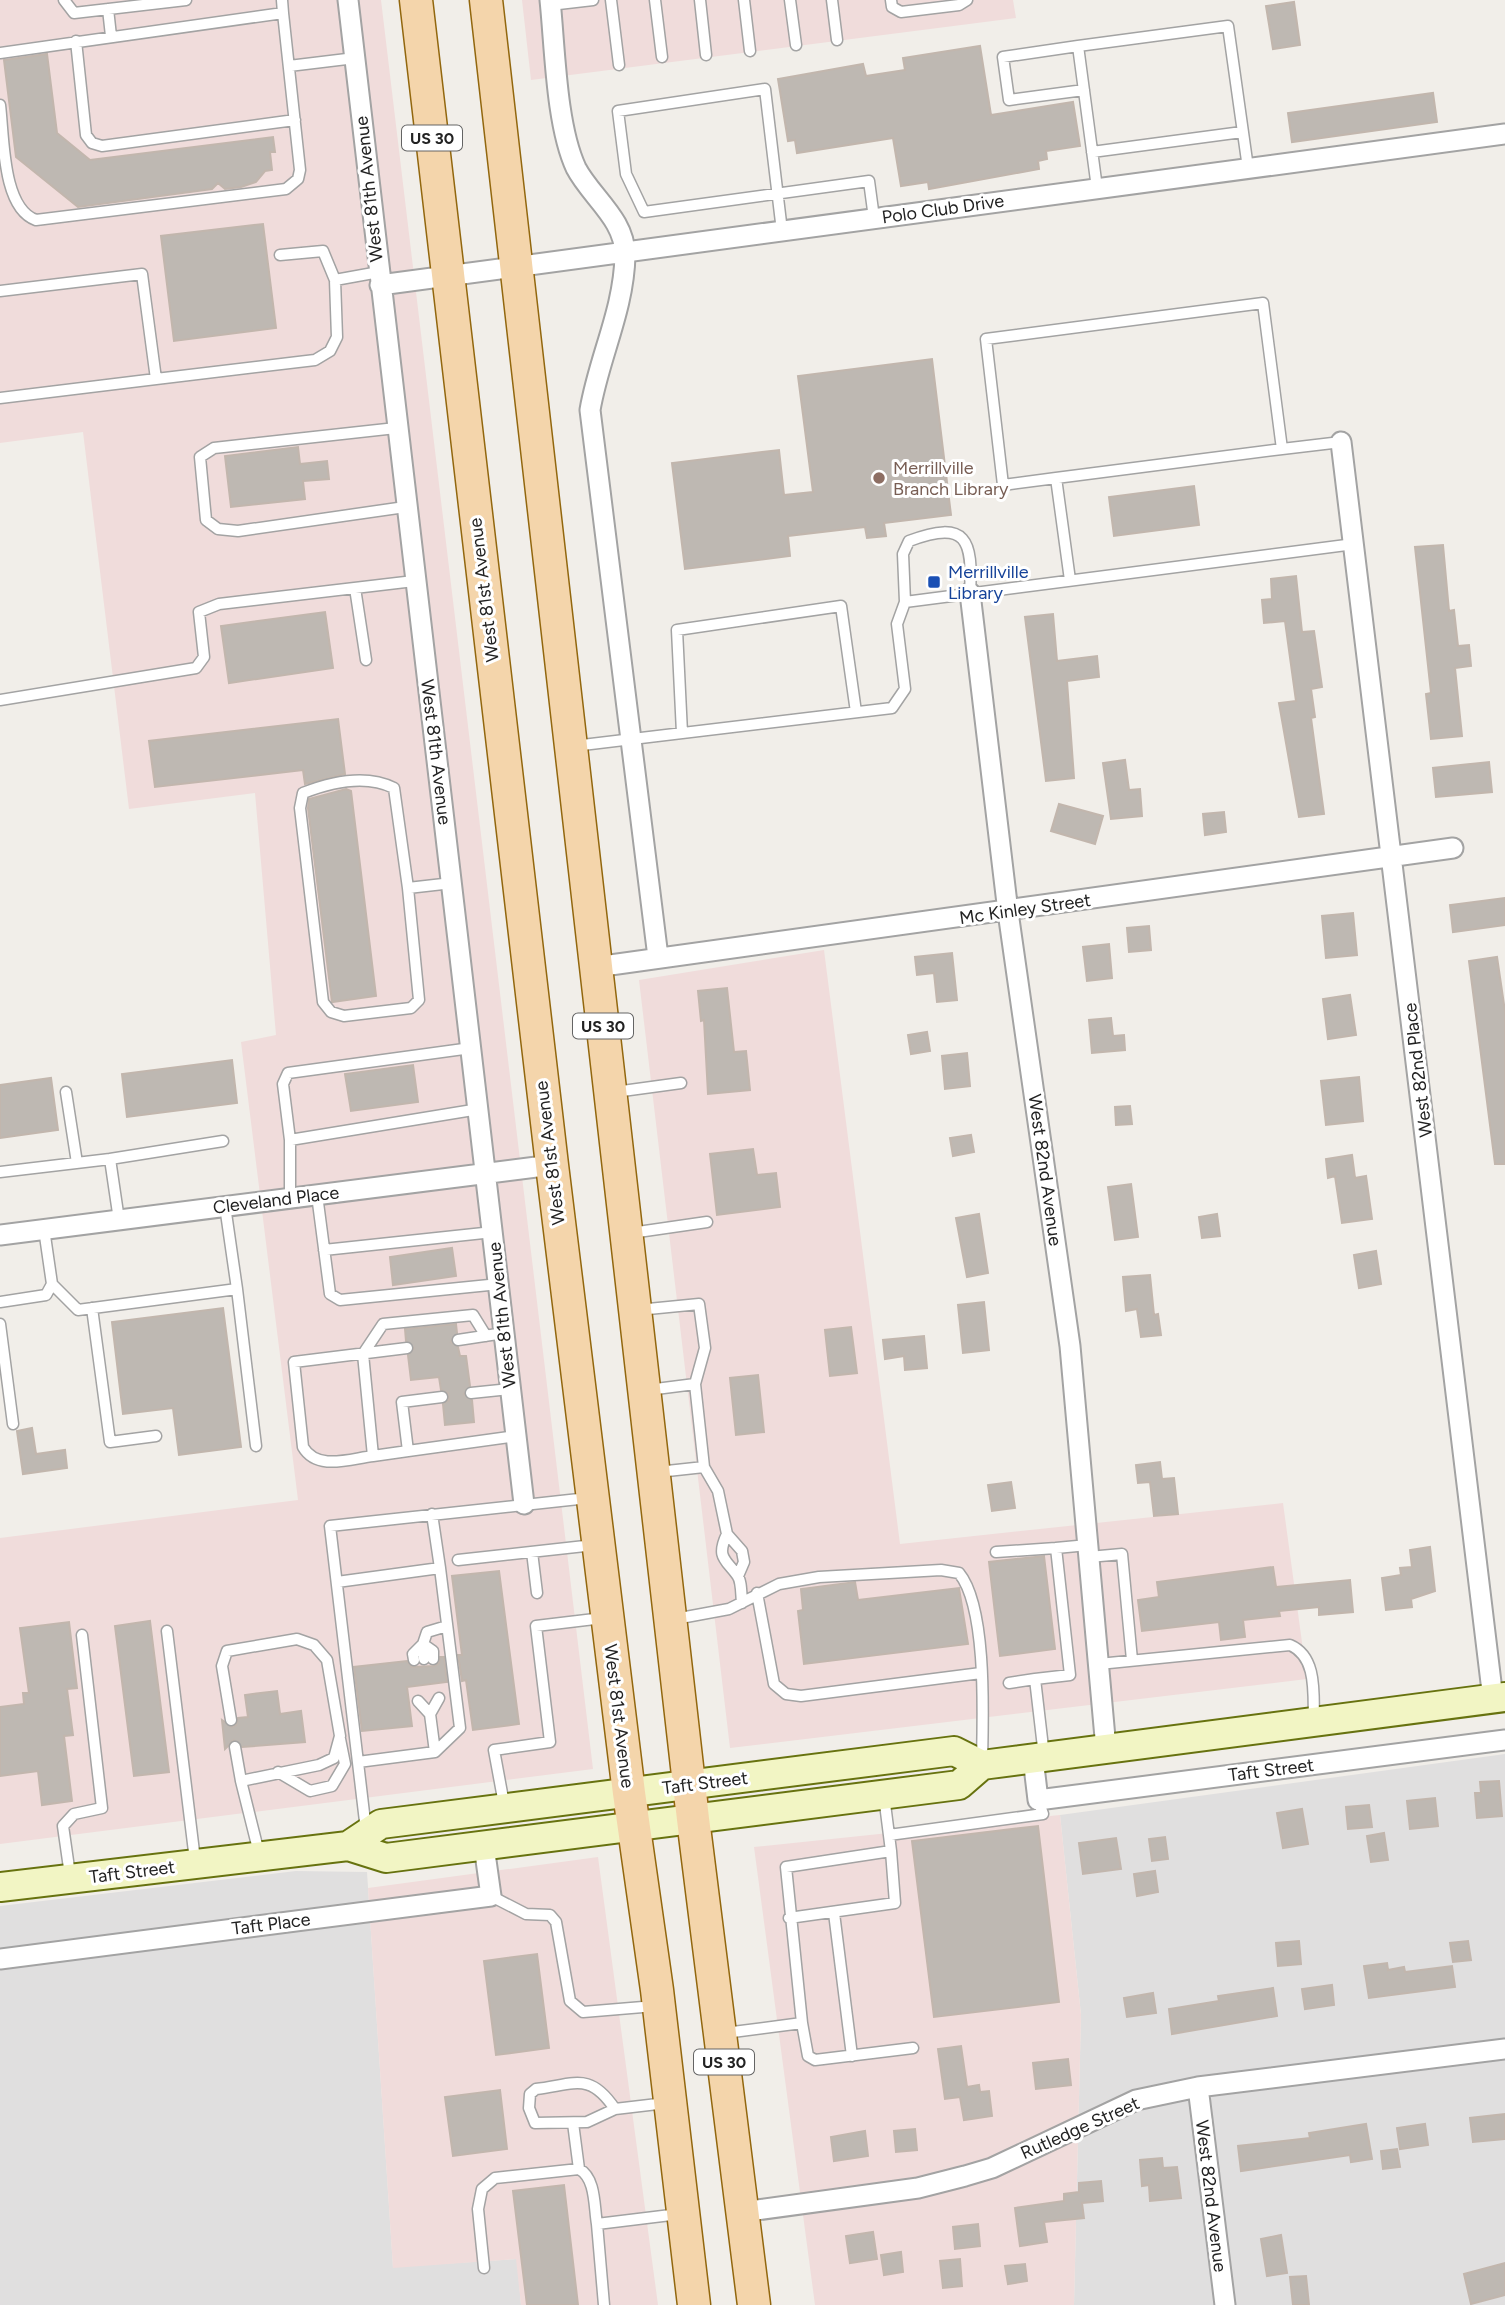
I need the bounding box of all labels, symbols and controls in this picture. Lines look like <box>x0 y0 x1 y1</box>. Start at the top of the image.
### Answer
street label: West 81th Avenue <box>350 115 388 263</box>
road number: US 30 <box>402 126 462 150</box>
street label: Polo Club Drive <box>880 190 1006 228</box>
place label: Merrillville Branch Library <box>893 457 1009 500</box>
marker: Merrillville Branch Library <box>871 470 887 486</box>
street label: West 81st Avenue <box>464 517 504 663</box>
place label: Merrillville Library <box>948 561 1029 604</box>
marker: Merrillville Library <box>926 574 942 590</box>
street label: West 81th Avenue <box>416 678 456 826</box>
street label: Mc Kinley Street <box>958 889 1092 929</box>
street label: West 82nd Place <box>1399 1001 1437 1138</box>
road number: US 30 <box>573 1014 633 1038</box>
street label: West 81st Avenue <box>530 1080 570 1226</box>
street label: West 82nd Avenue <box>1023 1093 1067 1247</box>
street label: Cleveland Place <box>212 1181 340 1219</box>
street label: West 81th Avenue <box>483 1241 521 1389</box>
street label: West 81st Avenue <box>599 1643 639 1789</box>
street label: Taft Street <box>1227 1754 1315 1786</box>
street label: Taft Street <box>661 1767 749 1799</box>
street label: Taft Street <box>88 1856 176 1888</box>
street label: Taft Place <box>230 1908 312 1940</box>
road number: US 30 <box>694 2050 754 2074</box>
street label: Rutledge Street <box>1017 2092 1143 2164</box>
street label: West 82nd Avenue <box>1191 2119 1231 2273</box>

